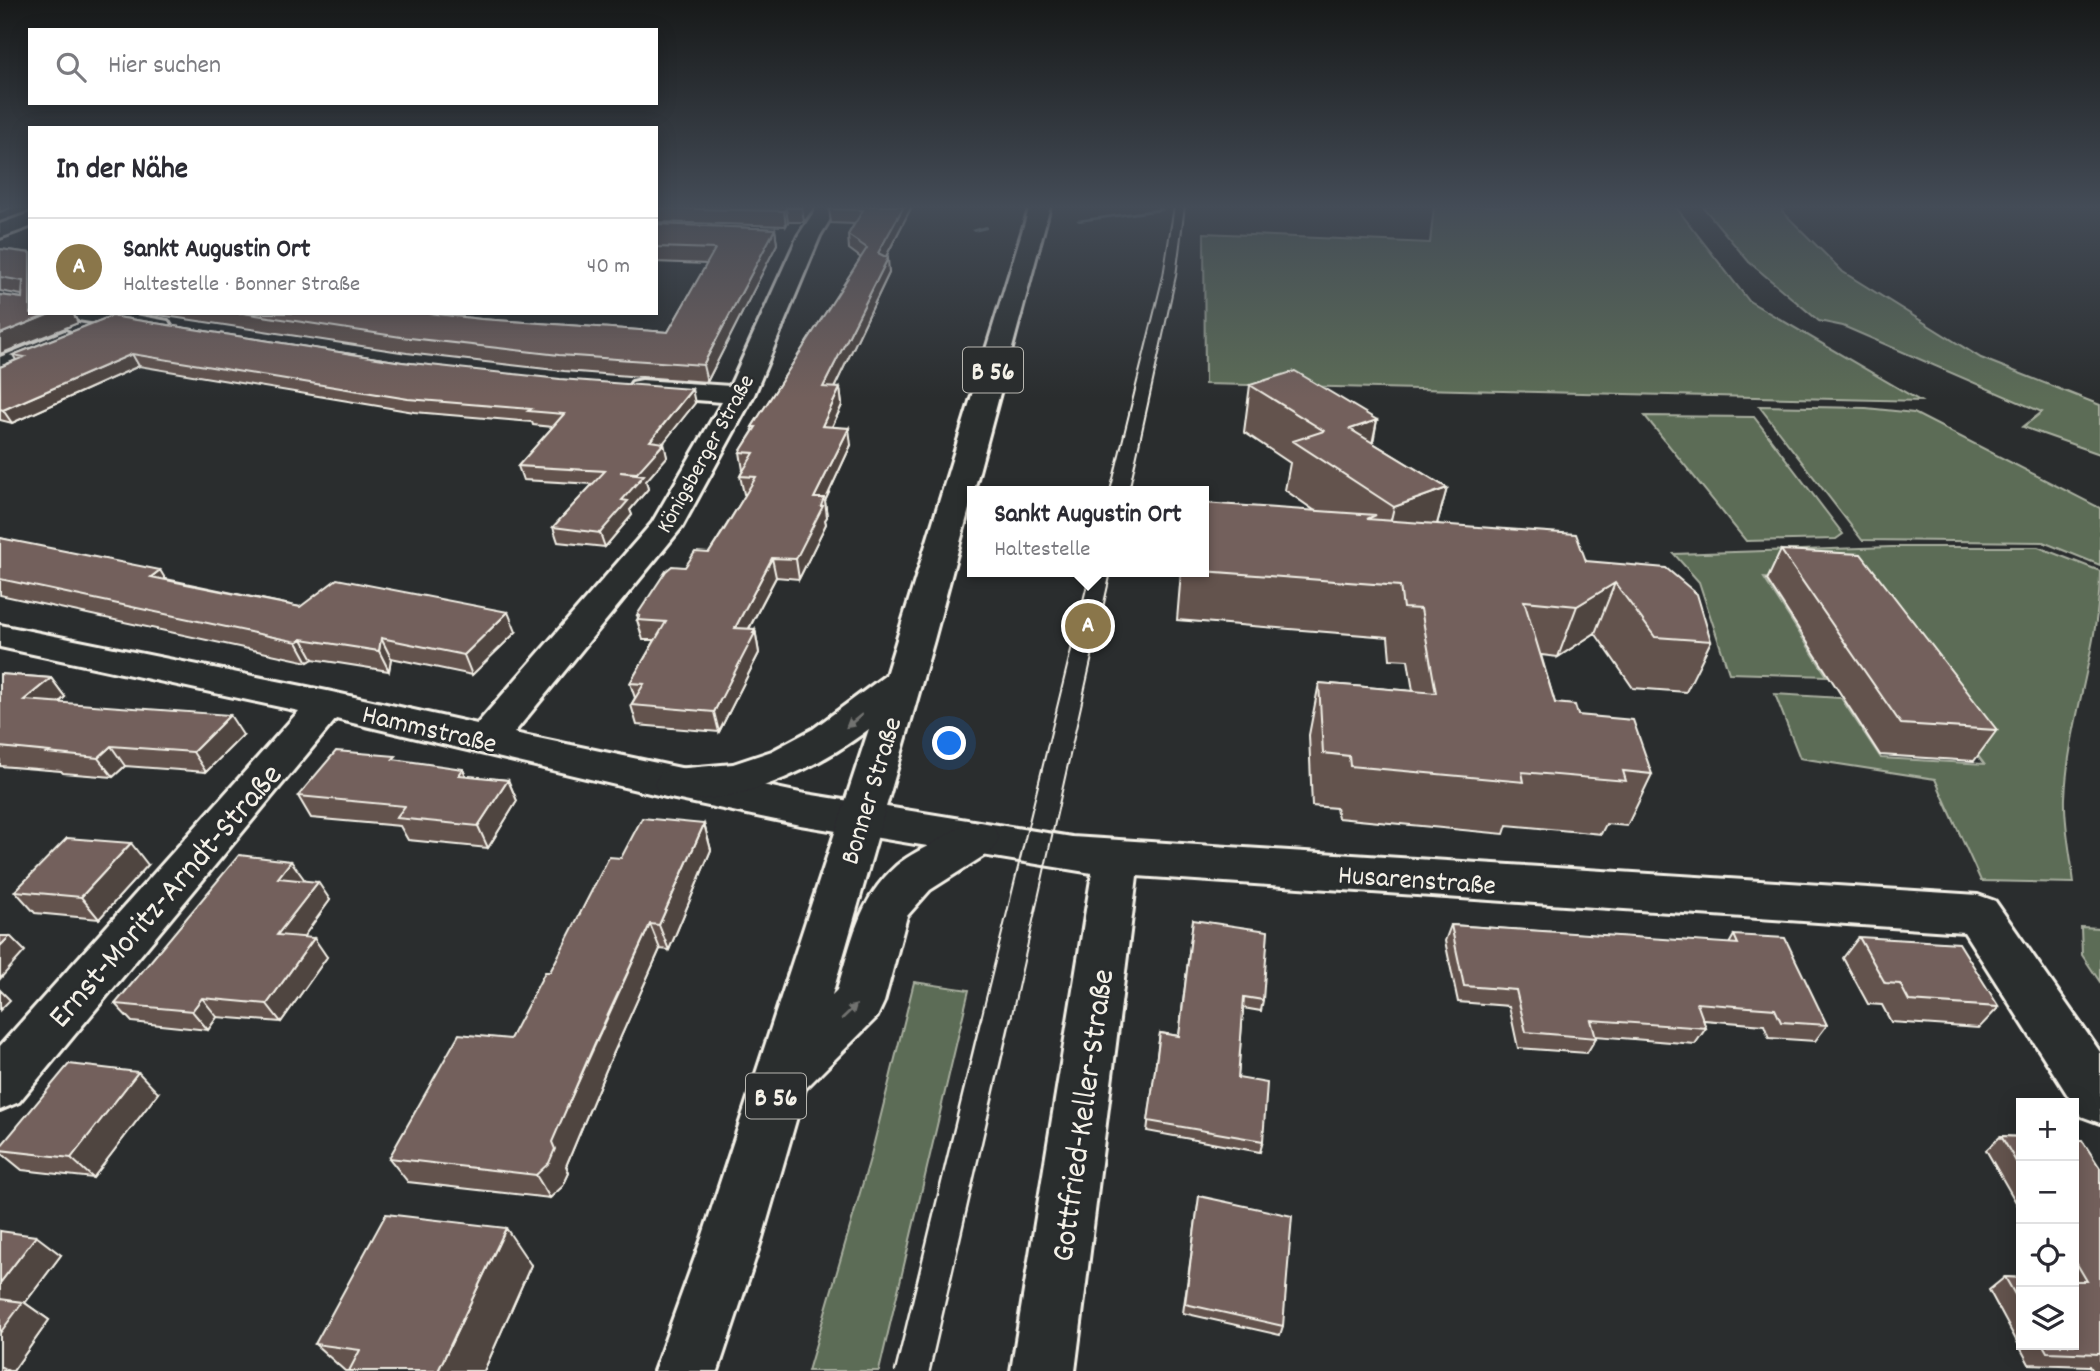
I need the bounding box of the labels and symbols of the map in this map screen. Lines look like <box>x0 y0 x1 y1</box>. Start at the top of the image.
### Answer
road number: B 56 <box>963 348 1023 392</box>
street label: Königsberger Straße <box>650 369 764 540</box>
pin: A <box>1065 600 1111 652</box>
street label: Hammstraße <box>358 697 500 767</box>
street label: Bonner Straße <box>832 713 915 870</box>
one-way arrow <box>846 713 864 728</box>
your location <box>932 726 966 760</box>
street label: Ernst-Moritz-Arndt-Straße <box>39 755 296 1040</box>
street label: Husarenstraße <box>1336 858 1497 908</box>
street label: Gottfried-Keller-Straße <box>1042 966 1129 1265</box>
one-way arrow <box>840 1005 857 1021</box>
road number: B 56 <box>746 1074 806 1119</box>

